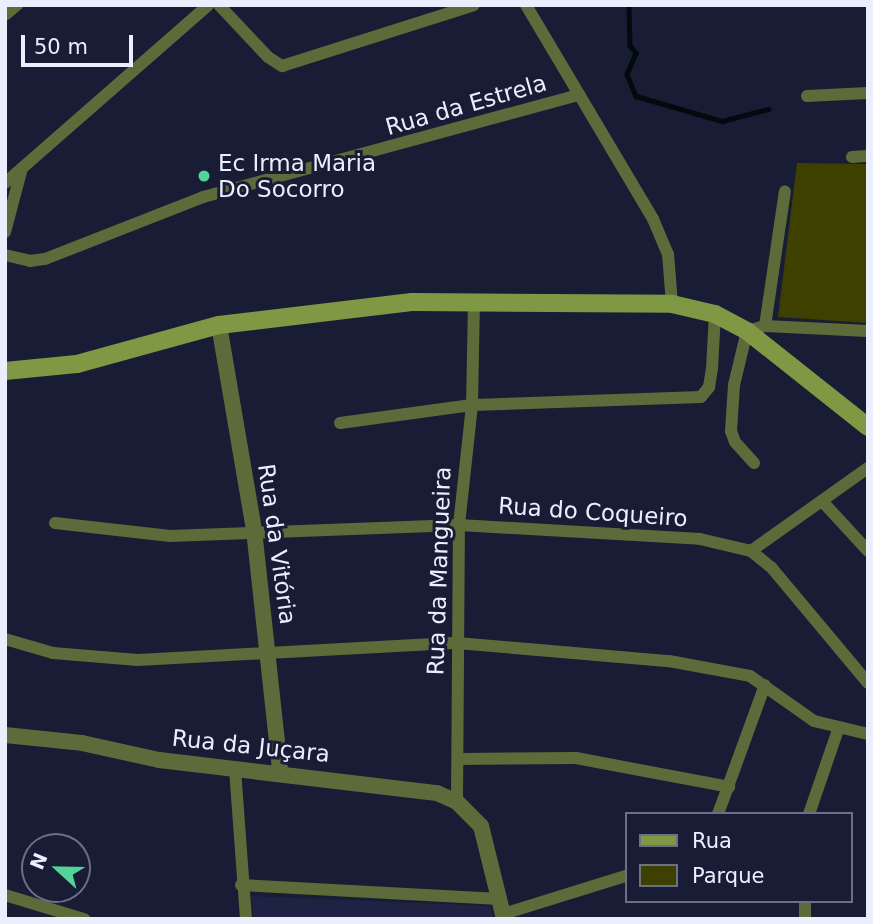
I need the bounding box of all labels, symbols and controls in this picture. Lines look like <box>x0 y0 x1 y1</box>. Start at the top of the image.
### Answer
scale bar <box>24 21 136 65</box>
text: 50 m <box>34 35 88 59</box>
street label: Rua da Estrela <box>382 69 550 141</box>
place label: Ec Irma Maria Do Socorro <box>218 149 376 203</box>
marker: Ec Irma Maria Do Socorro <box>196 168 212 184</box>
street label: Rua da Vitória <box>252 462 302 626</box>
street label: Rua da Mangueira <box>422 466 456 676</box>
street label: Rua do Coqueiro <box>497 492 689 532</box>
street label: Rua da Juçara <box>171 724 331 768</box>
legend <box>624 812 852 903</box>
text: Rua <box>692 829 732 853</box>
north arrow <box>21 833 91 903</box>
text: N <box>25 849 52 872</box>
text: Parque <box>692 864 764 888</box>

